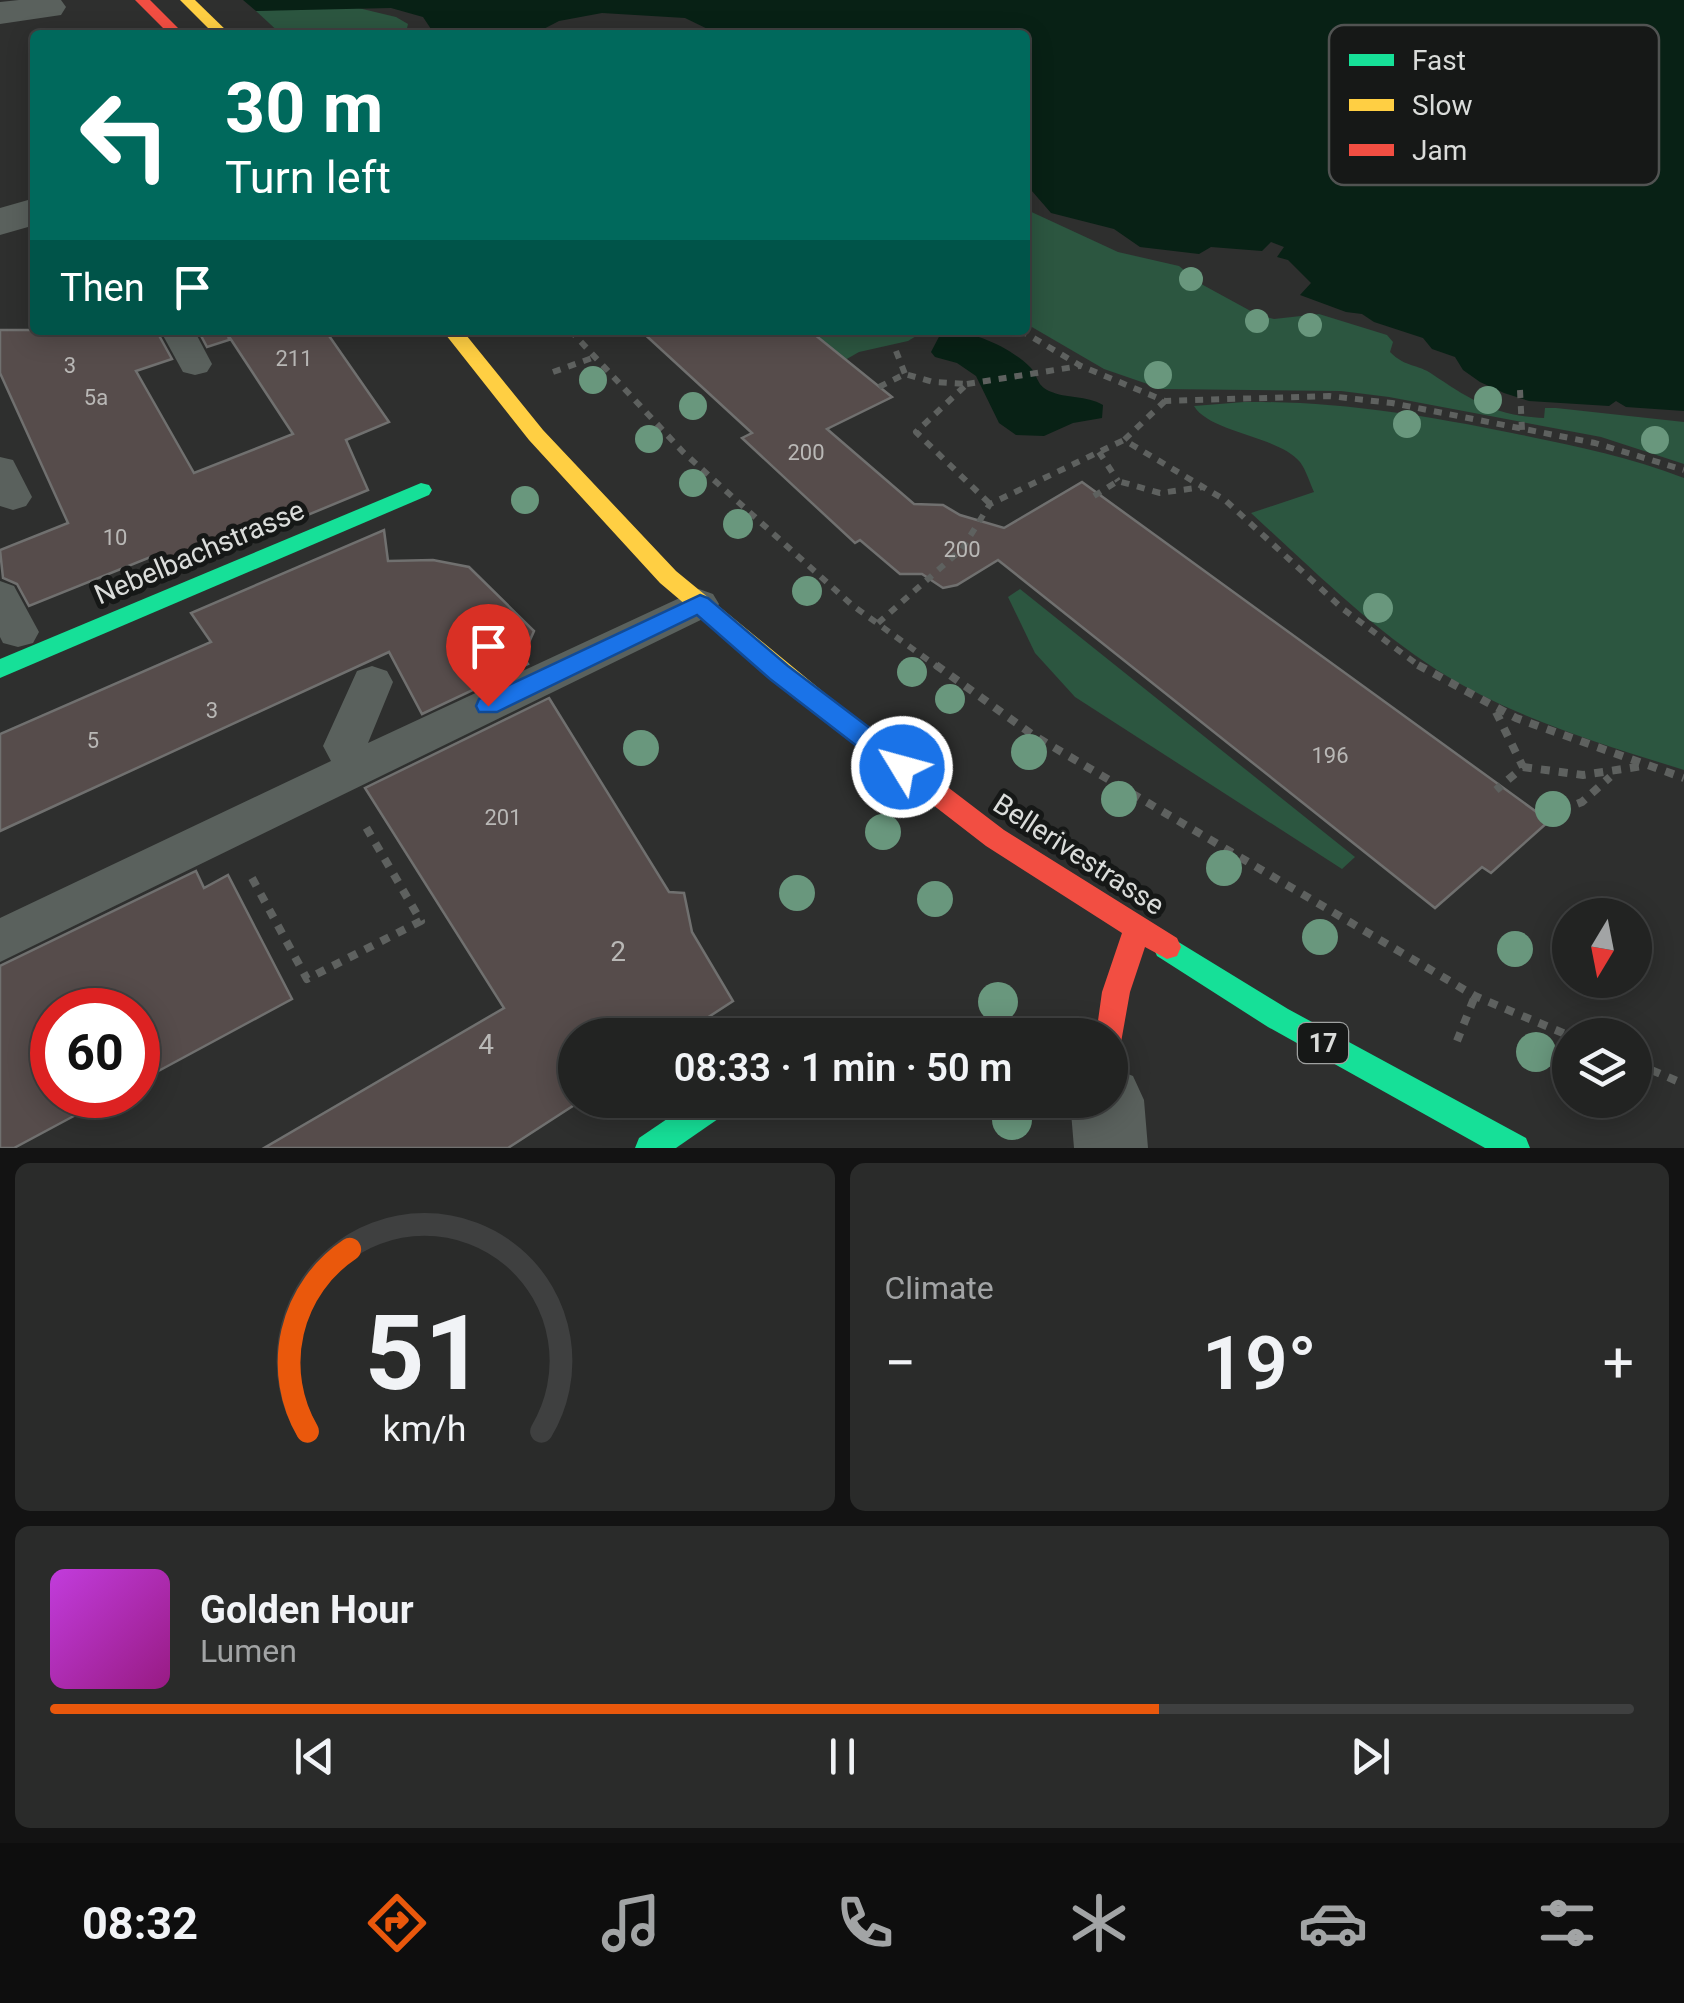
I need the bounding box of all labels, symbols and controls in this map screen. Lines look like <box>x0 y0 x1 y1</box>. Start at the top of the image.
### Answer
legend <box>1329 25 1659 185</box>
text: Fast <box>1412 44 1466 77</box>
text: 30 m <box>225 67 383 149</box>
icon: left <box>60 70 190 200</box>
text: Slow <box>1412 89 1472 122</box>
text: Jam <box>1412 134 1467 167</box>
text: Turn left <box>225 151 391 204</box>
icon: arrive <box>165 260 220 315</box>
text: Then <box>60 266 145 310</box>
house number: 211 <box>275 346 313 371</box>
house number: 3 <box>64 353 76 378</box>
house number: 5a <box>84 385 108 410</box>
house number: 200 <box>787 440 825 465</box>
street label: Nebelbachstrasse <box>89 493 309 612</box>
house number: 10 <box>103 525 127 550</box>
house number: 200 <box>943 537 981 562</box>
pin <box>446 604 531 707</box>
icon: arrive <box>461 619 516 674</box>
house number: 3 <box>206 698 218 723</box>
position arrow <box>850 715 954 819</box>
house number: 5 <box>87 728 99 753</box>
house number: 196 <box>1311 743 1349 768</box>
street label: Bellerivestrasse <box>987 787 1170 922</box>
house number: 201 <box>484 805 522 830</box>
north arrow <box>1552 898 1652 998</box>
map controls <box>1552 898 1652 1118</box>
house number: 2 <box>610 935 626 968</box>
speed limit sign: 60 <box>30 988 160 1118</box>
button: layers <box>1552 1018 1652 1118</box>
road number: 17 <box>1298 1023 1348 1063</box>
house number: 4 <box>478 1028 494 1061</box>
text: 08:33 · 1 min · 50 m <box>674 1046 1012 1090</box>
text: Climate <box>885 1269 994 1307</box>
text: 51 <box>365 1293 484 1414</box>
text: 19° <box>1202 1319 1317 1407</box>
text: − <box>885 1331 916 1395</box>
text: + <box>1603 1331 1634 1395</box>
text: km/h <box>383 1408 467 1450</box>
text: Golden Hour <box>200 1588 414 1632</box>
text: Lumen <box>200 1632 297 1670</box>
icon: previous <box>287 1729 342 1784</box>
icon: pause <box>815 1729 870 1784</box>
icon: next <box>1343 1729 1398 1784</box>
icon: directions <box>362 1888 432 1958</box>
icon: music <box>596 1888 666 1958</box>
icon: phone <box>830 1888 900 1958</box>
icon: climate <box>1064 1888 1134 1958</box>
icon: car <box>1298 1888 1368 1958</box>
icon: filters <box>1532 1888 1602 1958</box>
text: 08:32 <box>82 1897 198 1950</box>

